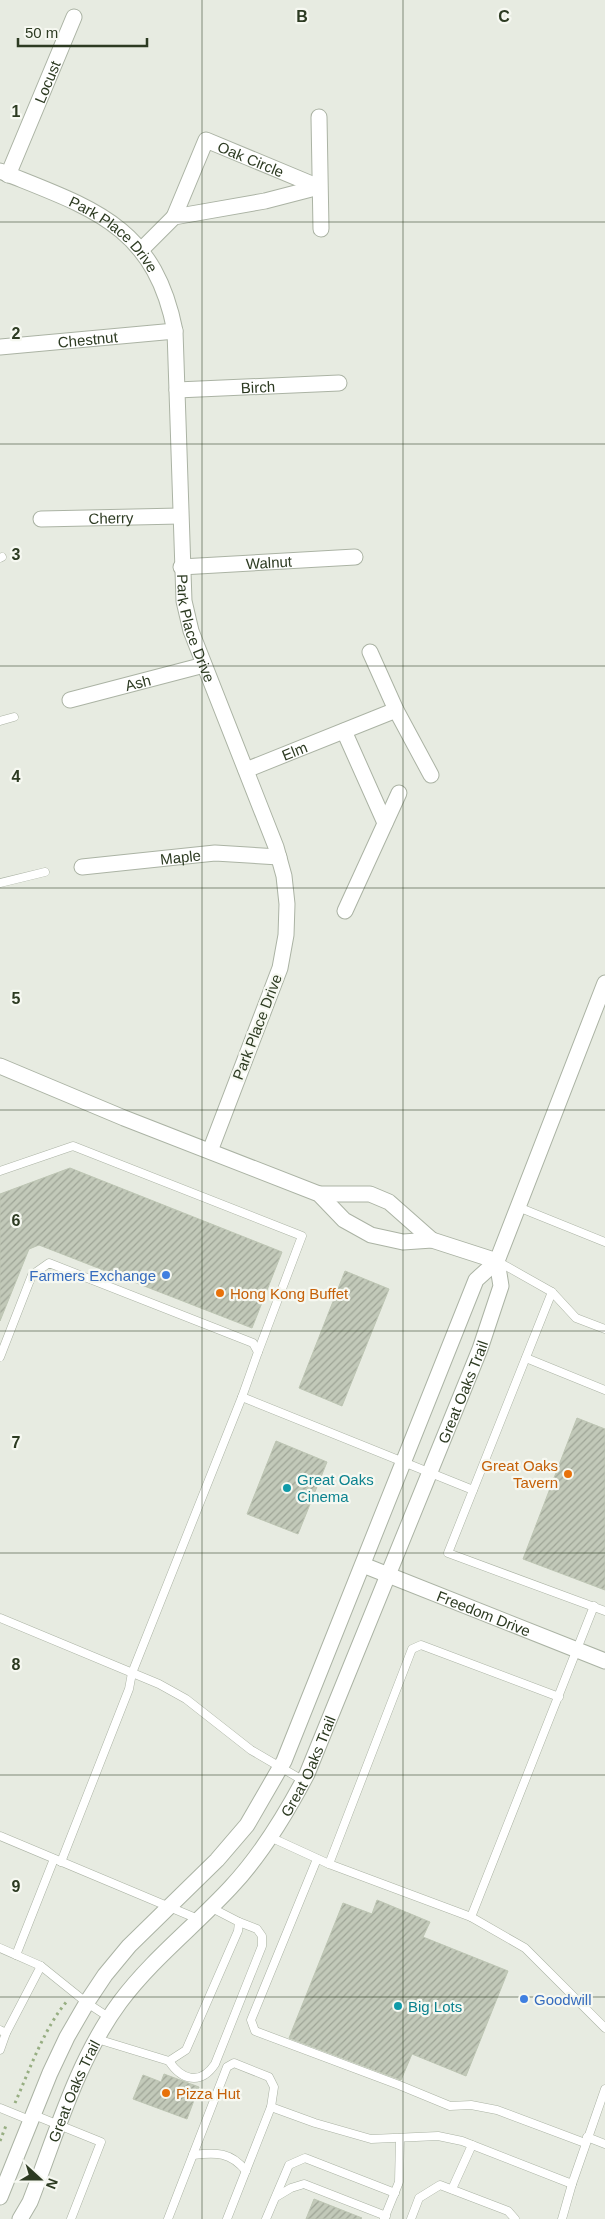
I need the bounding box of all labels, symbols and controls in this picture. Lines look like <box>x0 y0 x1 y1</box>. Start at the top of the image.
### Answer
text: B <box>296 8 308 25</box>
text: C <box>498 8 510 25</box>
scale bar <box>18 15 146 47</box>
text: 50 m <box>25 24 58 41</box>
street label: Locust <box>31 57 64 105</box>
text: 1 <box>12 103 21 120</box>
street label: Oak Circle <box>215 137 286 180</box>
street label: Park Place Drive <box>67 192 162 275</box>
text: 2 <box>12 325 21 342</box>
street label: Chestnut <box>57 328 119 350</box>
street label: Birch <box>240 377 275 396</box>
street label: Cherry <box>88 508 134 526</box>
text: 3 <box>12 546 21 563</box>
street label: Walnut <box>245 552 293 572</box>
street label: Park Place Drive <box>175 574 219 684</box>
street label: Ash <box>123 671 152 694</box>
street label: Elm <box>279 738 309 763</box>
text: 4 <box>12 768 21 785</box>
street label: Maple <box>159 846 202 867</box>
street label: Park Place Drive <box>229 972 285 1082</box>
text: 5 <box>12 990 21 1007</box>
text: 6 <box>12 1212 21 1229</box>
place label: Farmers Exchange <box>29 1267 156 1284</box>
marker: Farmers Exchange <box>160 1269 172 1281</box>
place label: Hong Kong Buffet <box>230 1285 349 1302</box>
marker: Hong Kong Buffet <box>214 1287 226 1299</box>
street label: Great Oaks Trail <box>434 1338 491 1446</box>
text: 7 <box>12 1434 21 1451</box>
place label: Great Oaks Tavern <box>481 1457 558 1491</box>
marker: Great Oaks Tavern <box>562 1468 574 1480</box>
place label: Great Oaks Cinema <box>297 1471 374 1505</box>
marker: Great Oaks Cinema <box>281 1482 293 1494</box>
street label: Freedom Drive <box>435 1587 533 1639</box>
text: 8 <box>12 1656 21 1673</box>
street label: Great Oaks Trail <box>277 1713 338 1819</box>
text: 9 <box>12 1878 21 1895</box>
place label: Goodwill <box>534 1991 592 2008</box>
marker: Goodwill <box>518 1993 530 2005</box>
place label: Big Lots <box>408 1998 462 2015</box>
marker: Big Lots <box>392 2000 404 2012</box>
street label: Great Oaks Trail <box>44 2037 103 2144</box>
place label: Pizza Hut <box>176 2085 241 2102</box>
marker: Pizza Hut <box>160 2087 172 2099</box>
north arrow <box>15 2154 65 2204</box>
text: N <box>43 2176 61 2191</box>

